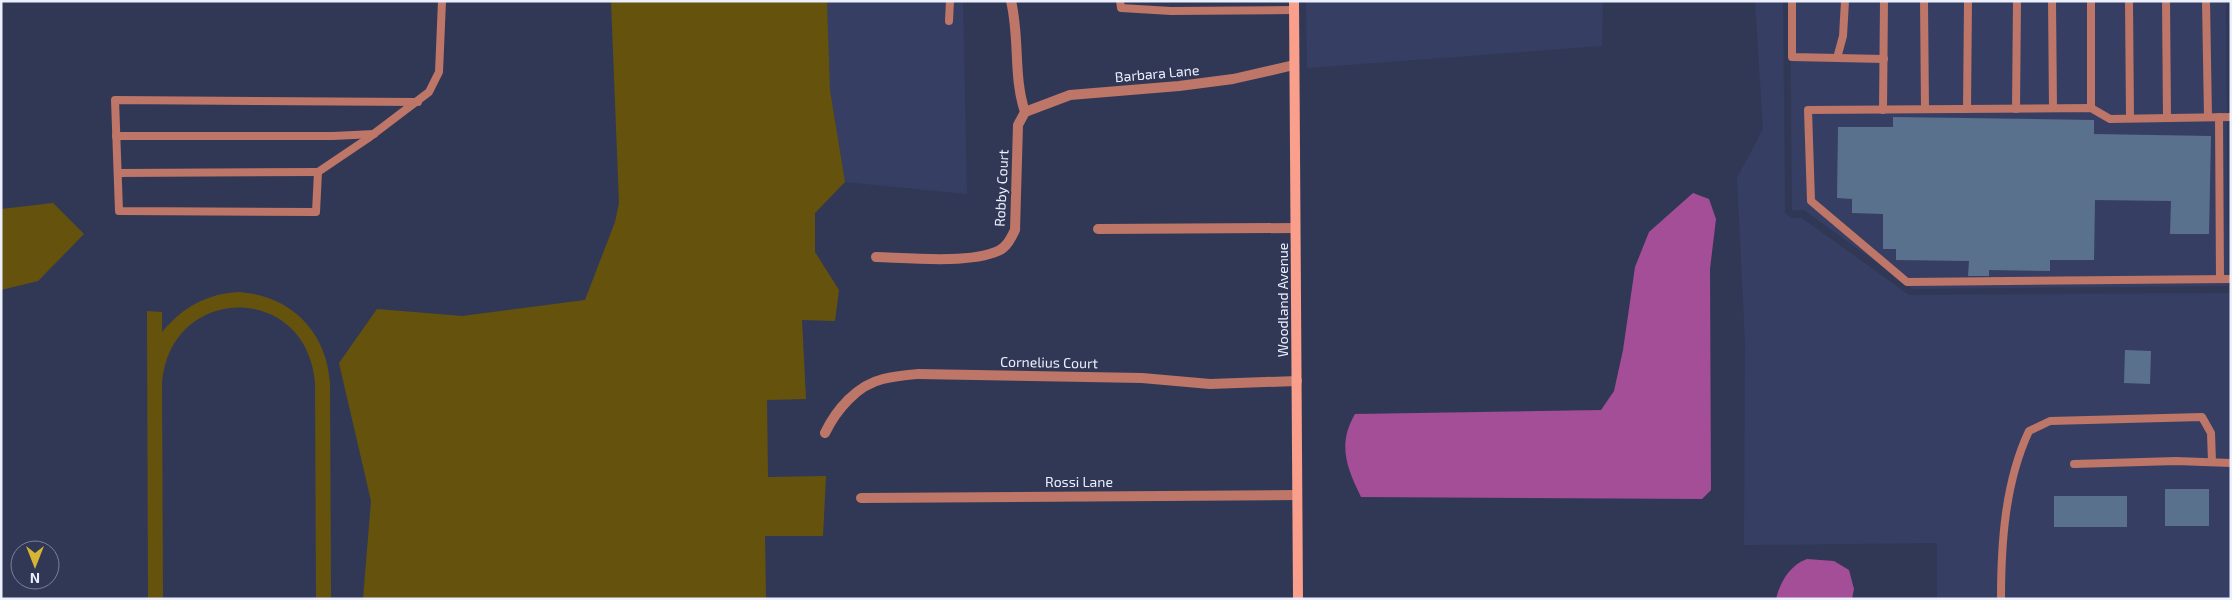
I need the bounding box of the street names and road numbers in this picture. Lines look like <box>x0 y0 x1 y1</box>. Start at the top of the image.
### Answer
street label: Barbara Lane <box>1114 61 1200 85</box>
street label: Robby Court <box>990 149 1012 227</box>
street label: Woodland Avenue <box>1274 243 1291 357</box>
street label: Cornelius Court <box>1000 353 1098 371</box>
street label: Rossi Lane <box>1045 473 1113 490</box>

